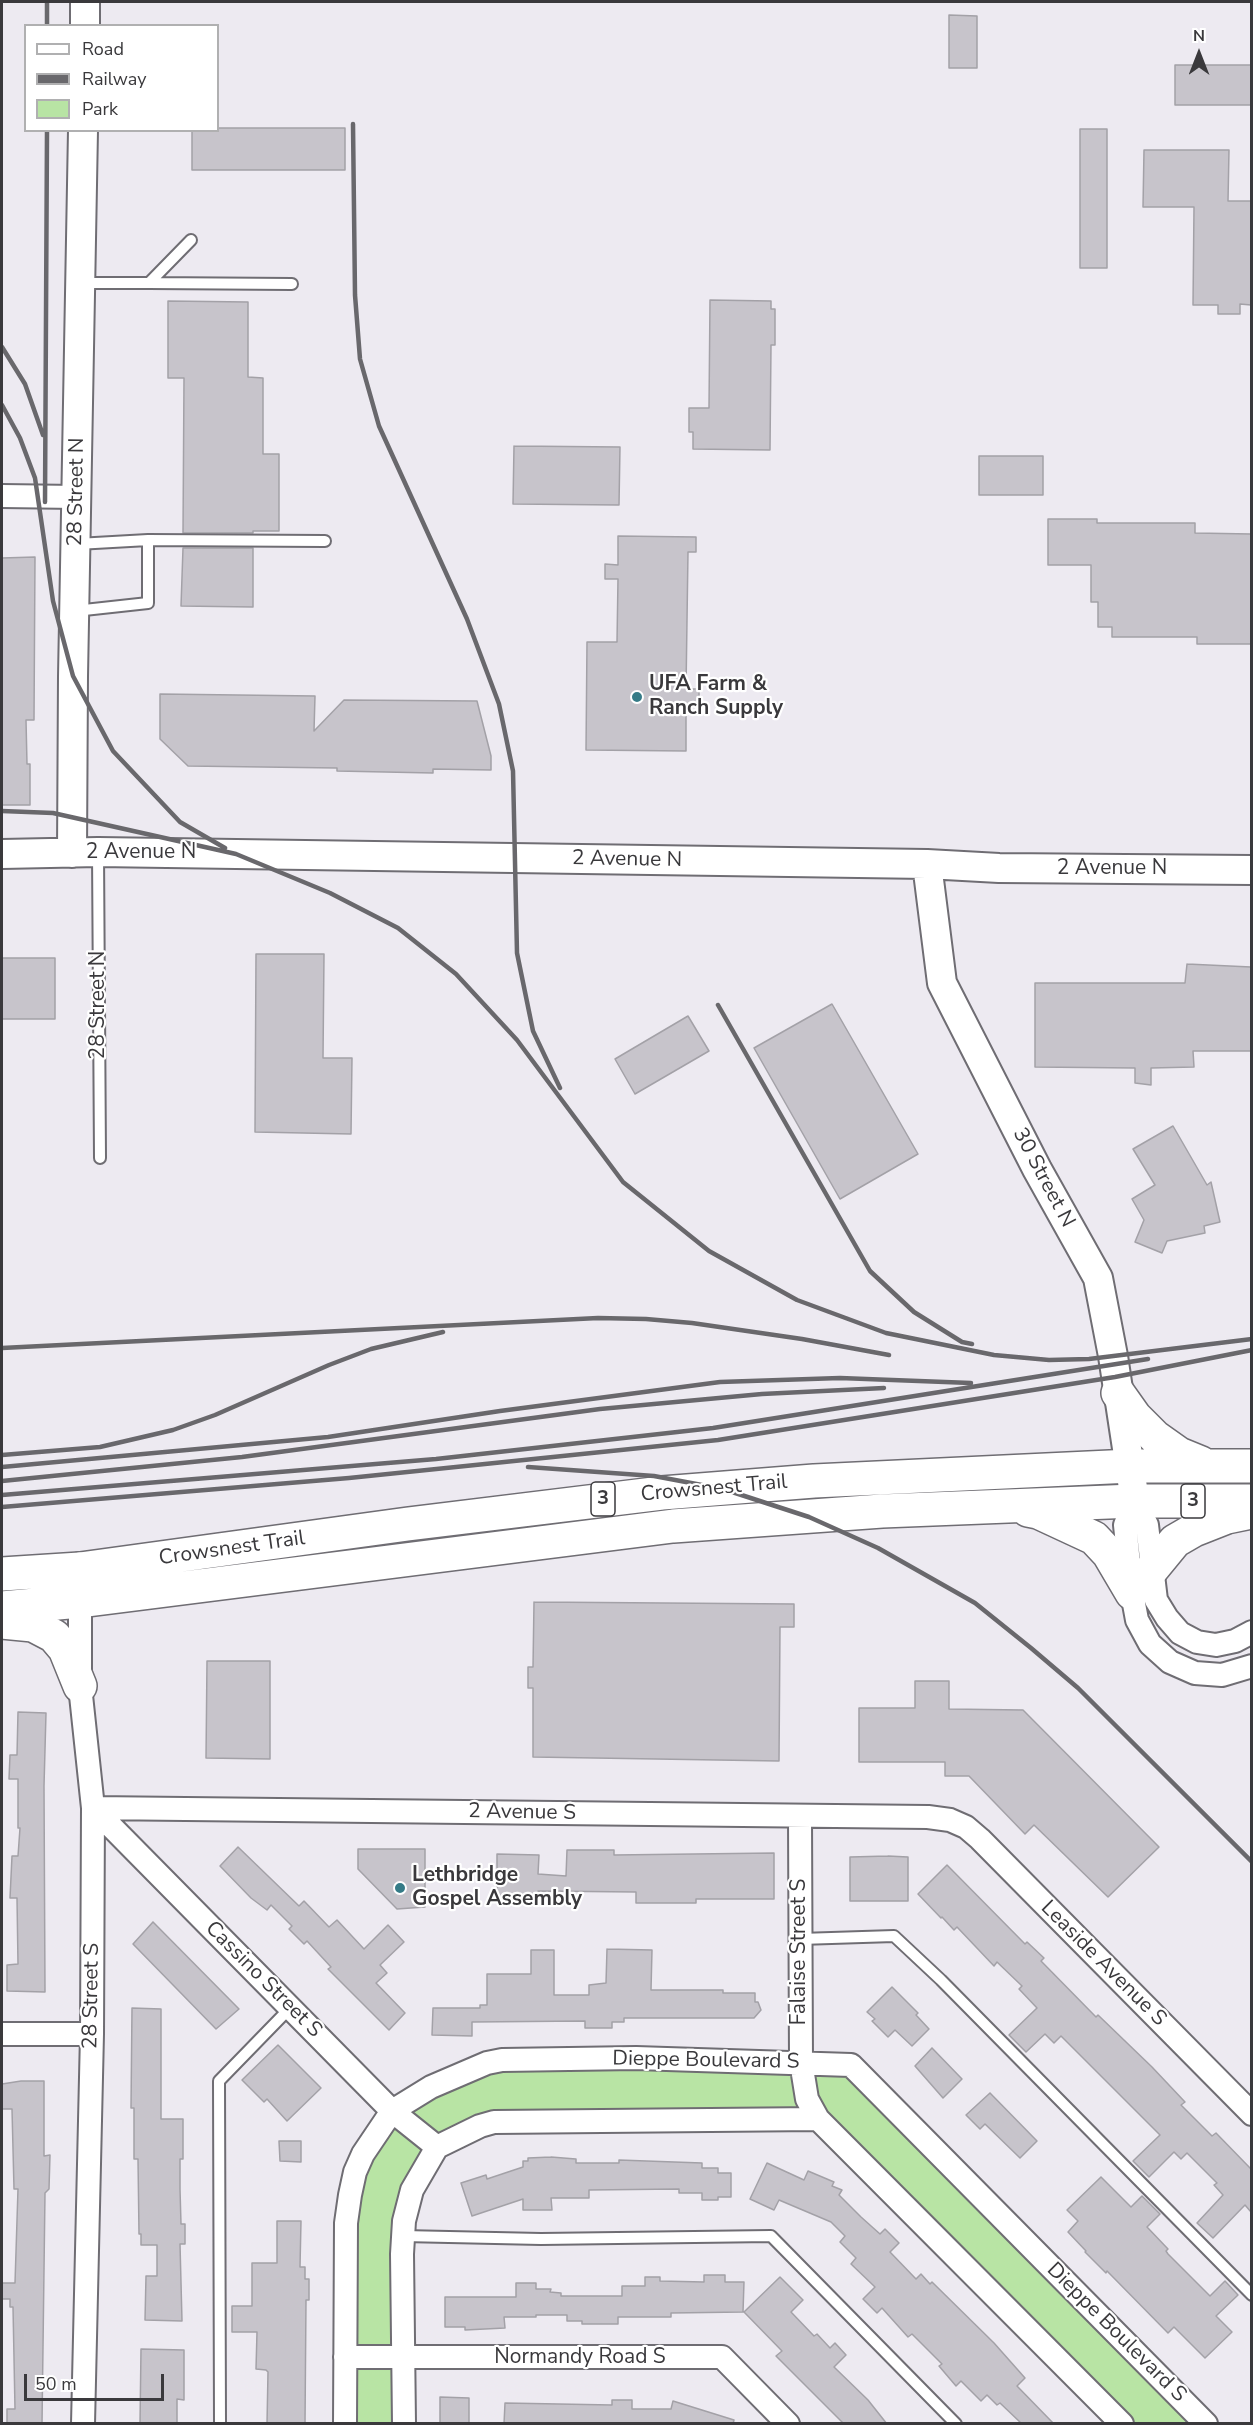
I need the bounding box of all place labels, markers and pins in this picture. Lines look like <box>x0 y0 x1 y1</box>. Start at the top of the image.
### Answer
place label: UFA Farm & Ranch Supply <box>649 672 783 722</box>
marker: UFA Farm & Ranch Supply <box>630 690 644 704</box>
place label: Lethbridge Gospel Assembly <box>412 1863 582 1913</box>
marker: Lethbridge Gospel Assembly <box>393 1881 407 1895</box>

